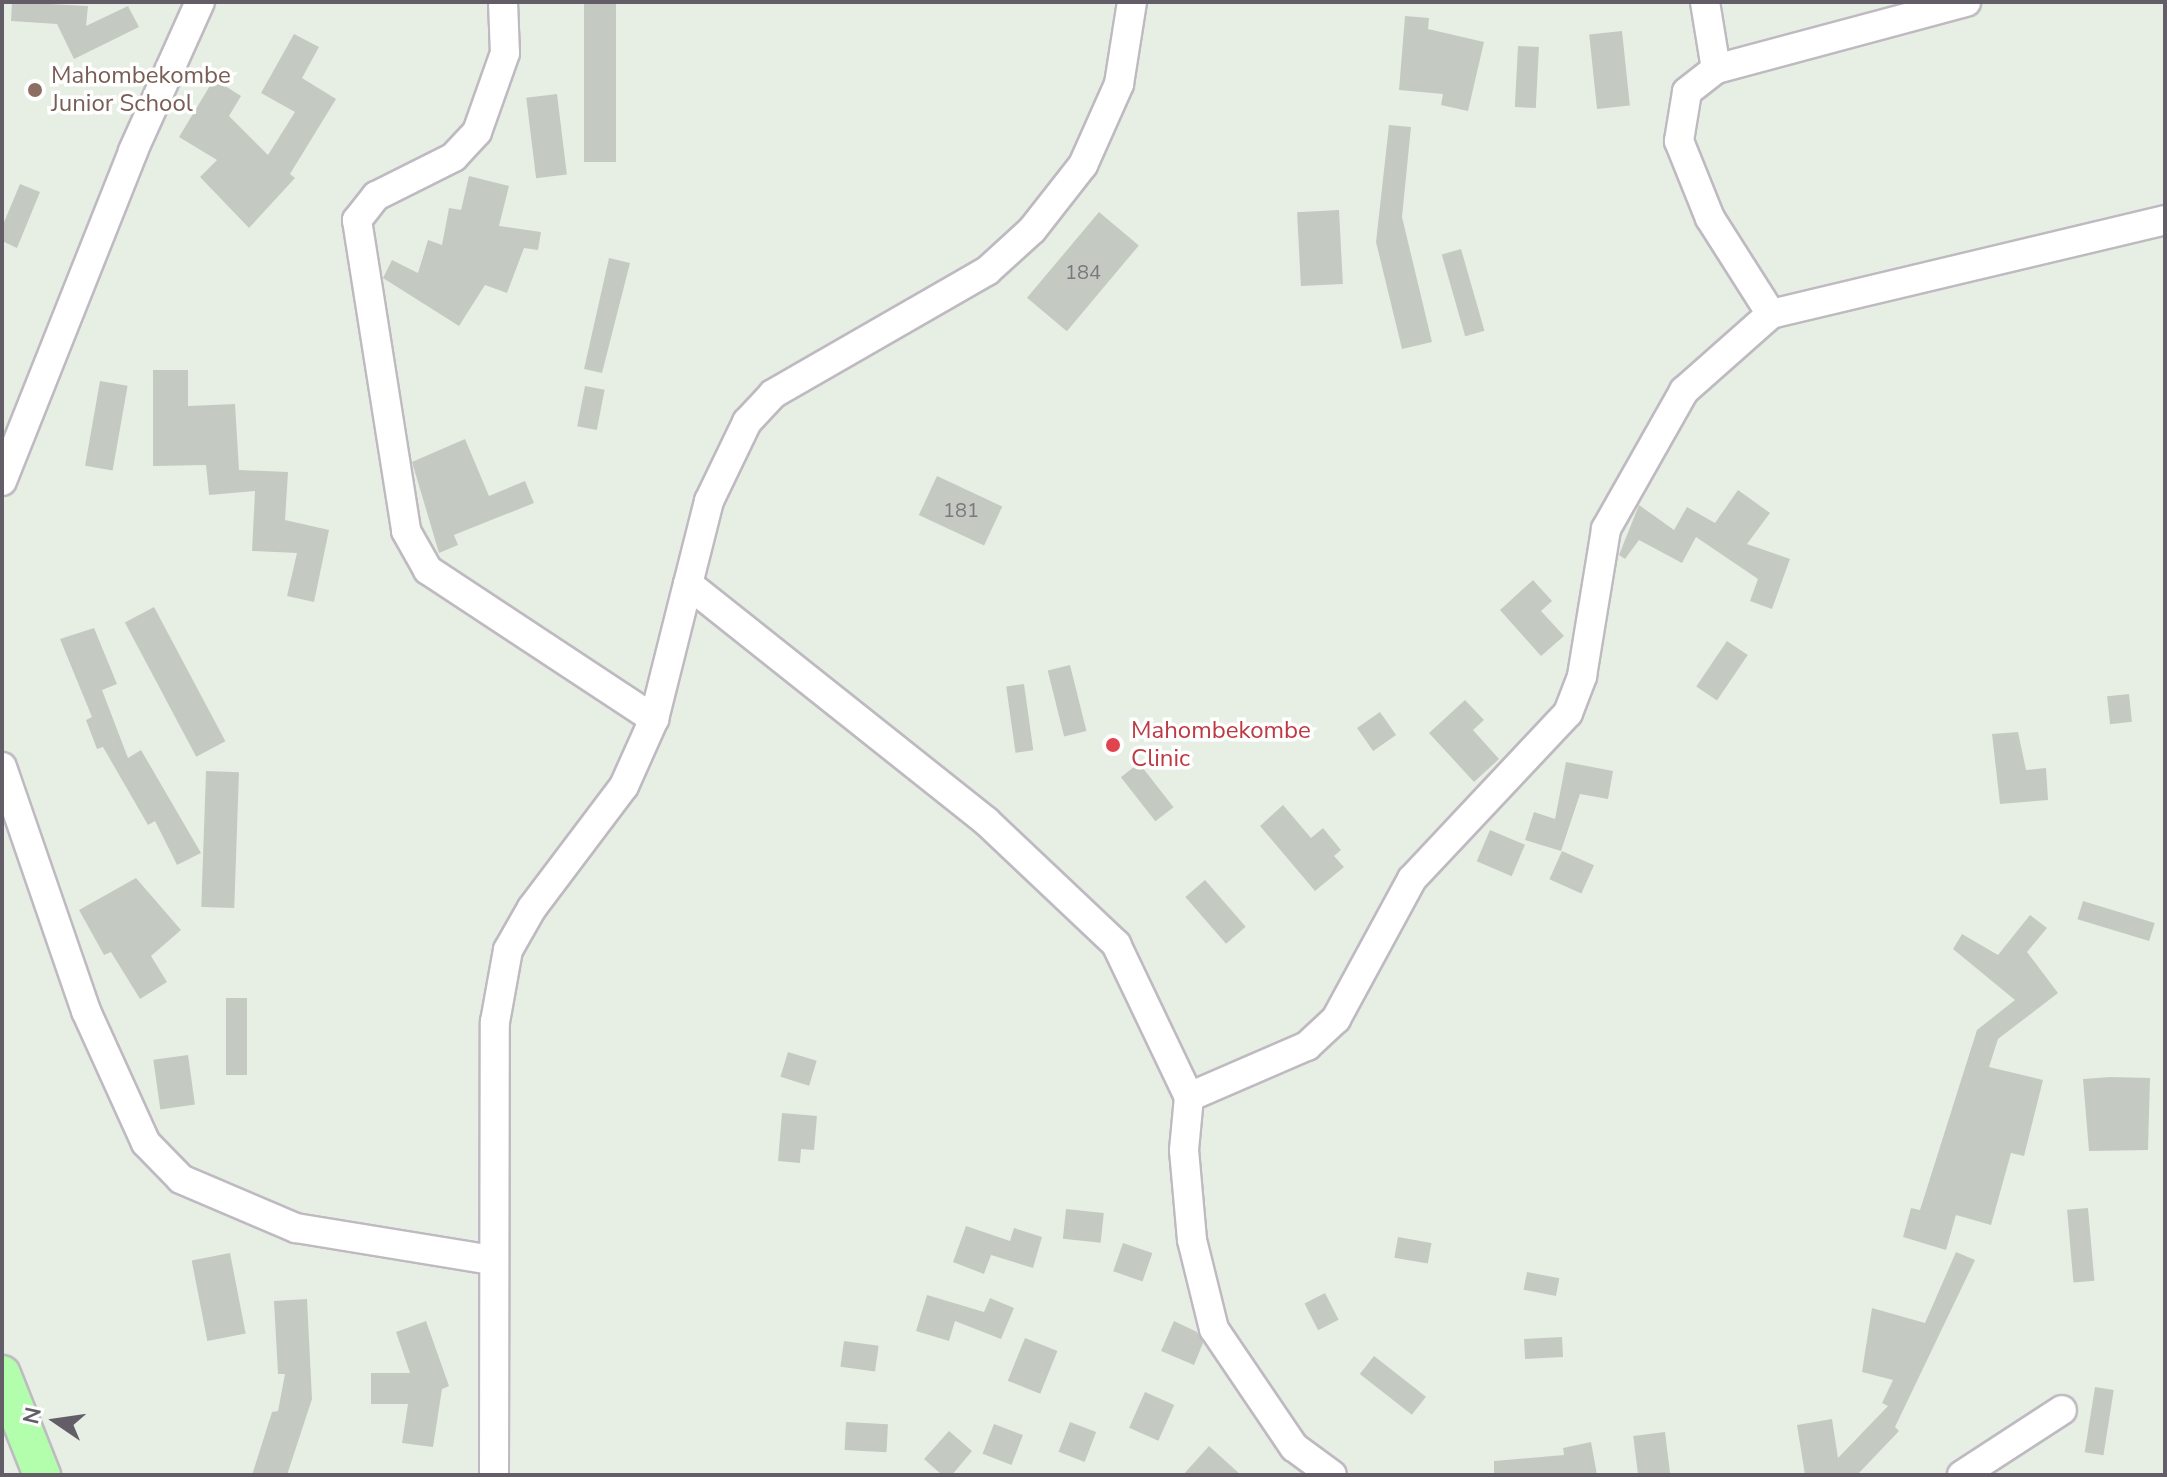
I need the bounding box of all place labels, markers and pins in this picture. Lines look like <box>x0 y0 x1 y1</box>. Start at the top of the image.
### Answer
place label: Mahombekombe Junior School <box>51 62 231 118</box>
marker: Mahombekombe Junior School <box>26 81 44 99</box>
place label: Mahombekombe Clinic <box>1131 717 1311 773</box>
marker: Mahombekombe Clinic <box>1102 734 1124 756</box>

